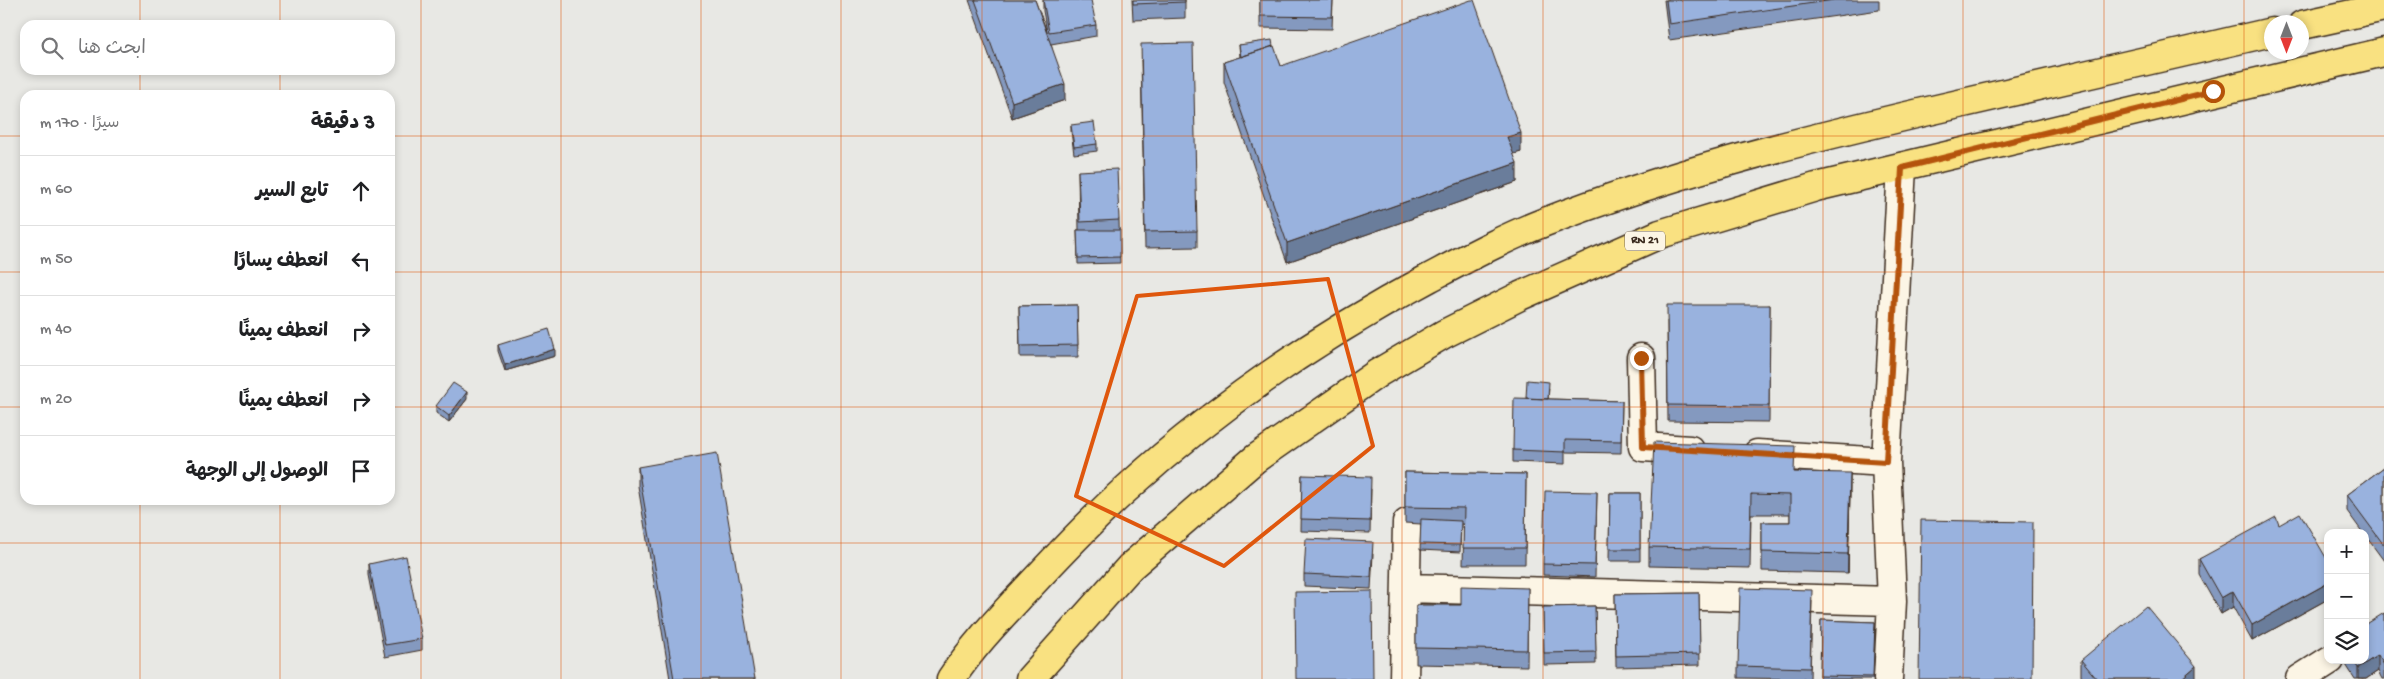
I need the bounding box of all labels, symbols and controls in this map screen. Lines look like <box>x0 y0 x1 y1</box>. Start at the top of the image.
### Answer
north arrow <box>2264 15 2309 60</box>
search box <box>20 20 395 75</box>
icon: search <box>38 34 66 62</box>
text: ابحث هنا <box>78 38 146 61</box>
route start <box>2202 80 2225 103</box>
text: 3 دقيقة <box>311 112 375 137</box>
text: سيرًا · 170 m <box>40 115 119 134</box>
icon: ahead <box>347 177 375 205</box>
text: 60 m <box>40 181 72 200</box>
text: تابع السير <box>256 181 328 204</box>
road number: RN 21 <box>1625 232 1665 250</box>
icon: left <box>347 247 375 275</box>
text: 50 m <box>40 251 73 270</box>
text: انعطف يسارًا <box>234 251 328 274</box>
icon: right <box>347 317 375 345</box>
text: 40 m <box>40 321 72 340</box>
text: انعطف يمينًا <box>239 321 328 344</box>
route end <box>1630 347 1653 370</box>
icon: right <box>347 387 375 415</box>
text: 20 m <box>40 391 72 410</box>
text: انعطف يمينًا <box>239 391 328 414</box>
icon: arrive <box>347 457 375 485</box>
text: الوصول إلى الوجهة <box>185 461 328 484</box>
map controls <box>2324 529 2369 664</box>
button: + <box>2324 529 2369 574</box>
button: − <box>2324 574 2369 619</box>
button: layers <box>2324 619 2369 664</box>

